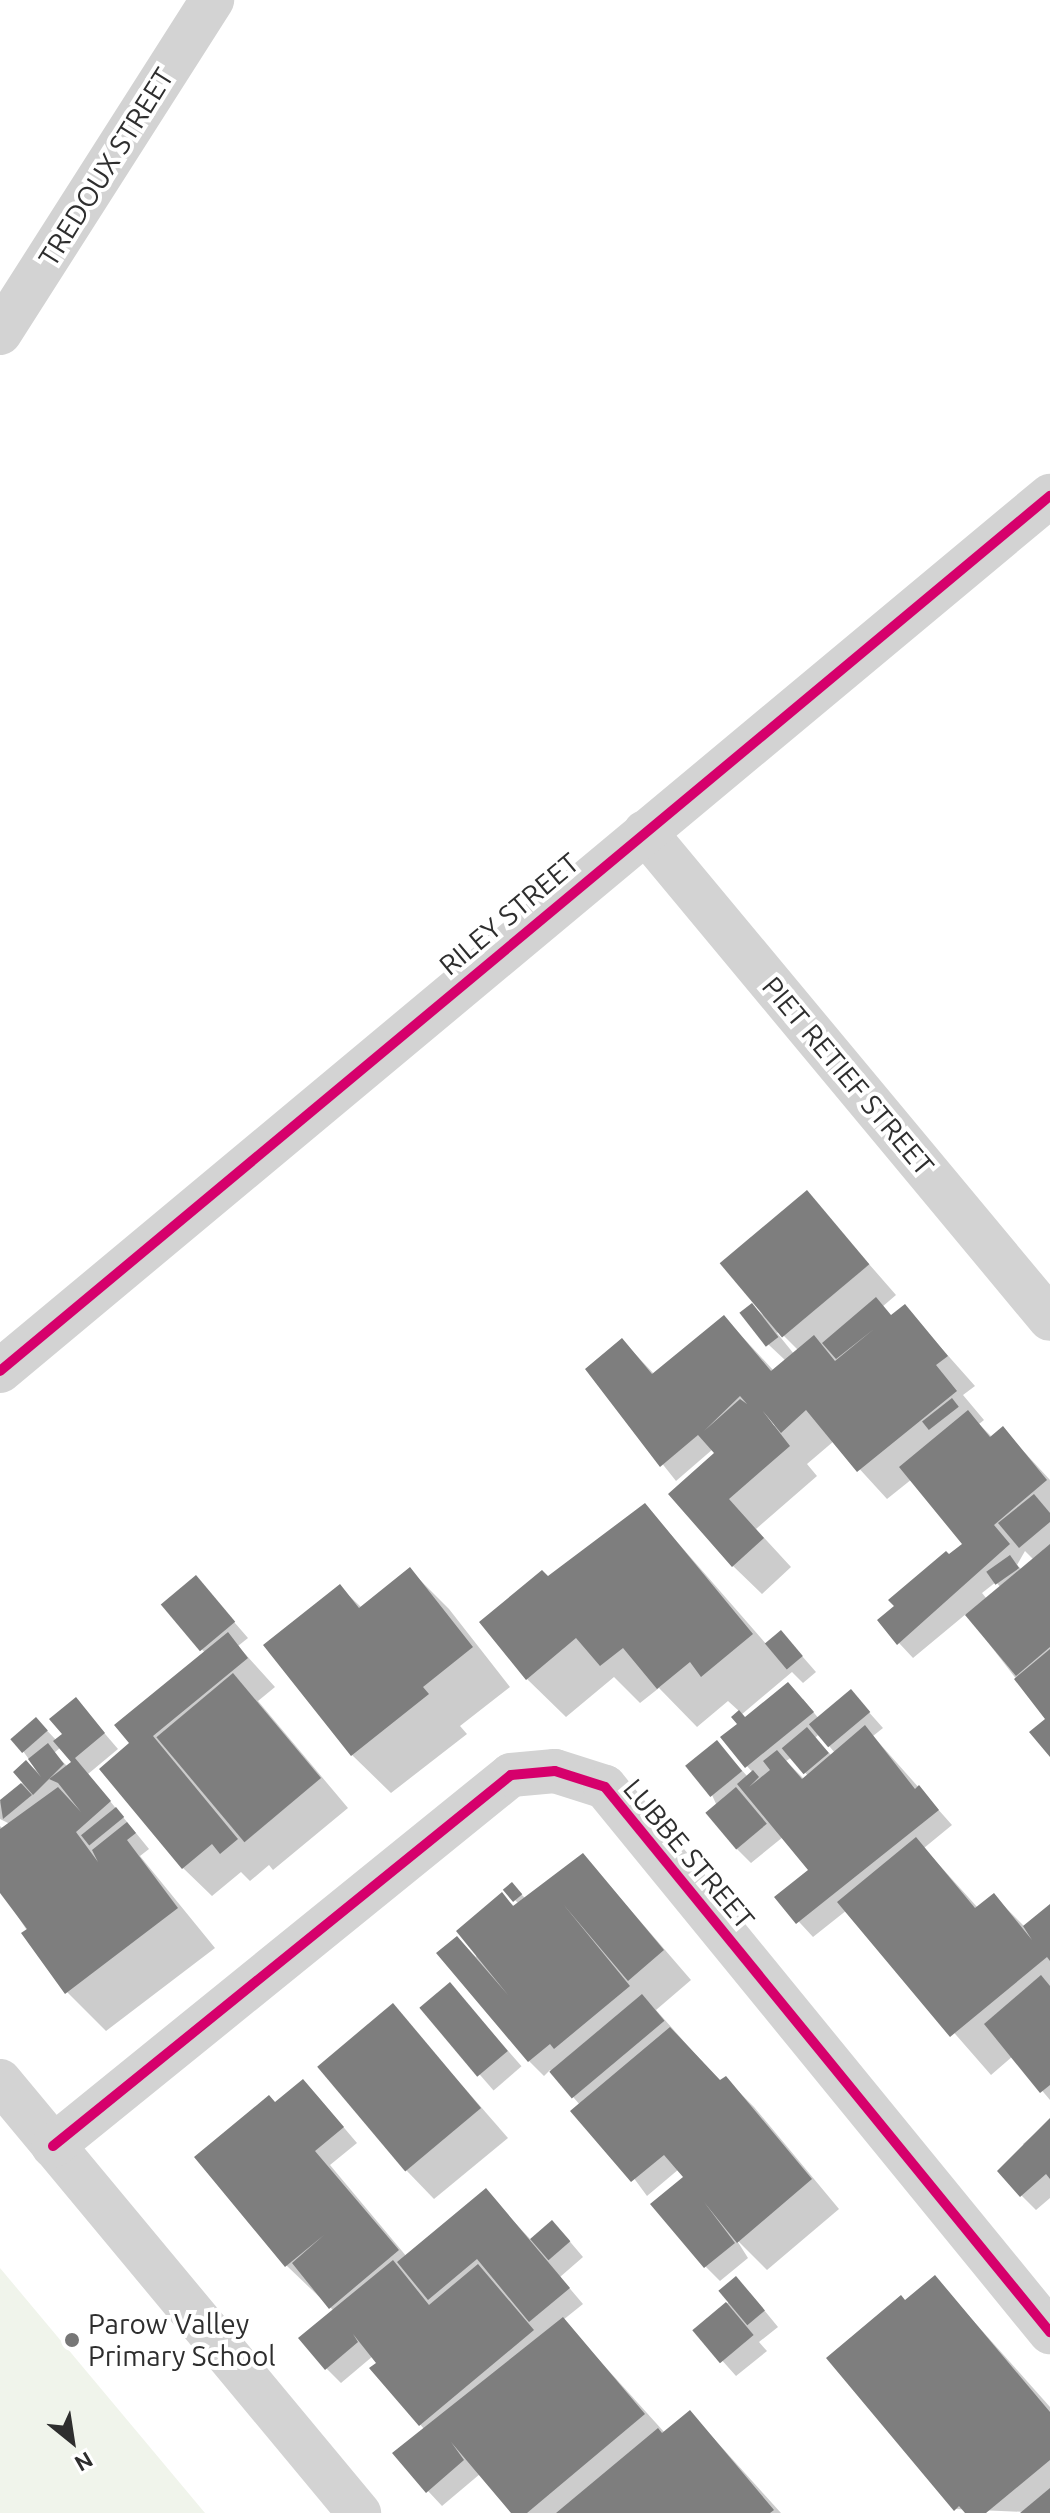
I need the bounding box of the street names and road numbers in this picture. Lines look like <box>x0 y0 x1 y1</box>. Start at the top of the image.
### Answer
street label: TREDOUX STREET <box>31 62 181 272</box>
street label: RILEY STREET <box>432 846 586 982</box>
street label: PIET RETIEF STREET <box>755 970 941 1182</box>
street label: LUBBE STREET <box>617 1772 761 1936</box>

